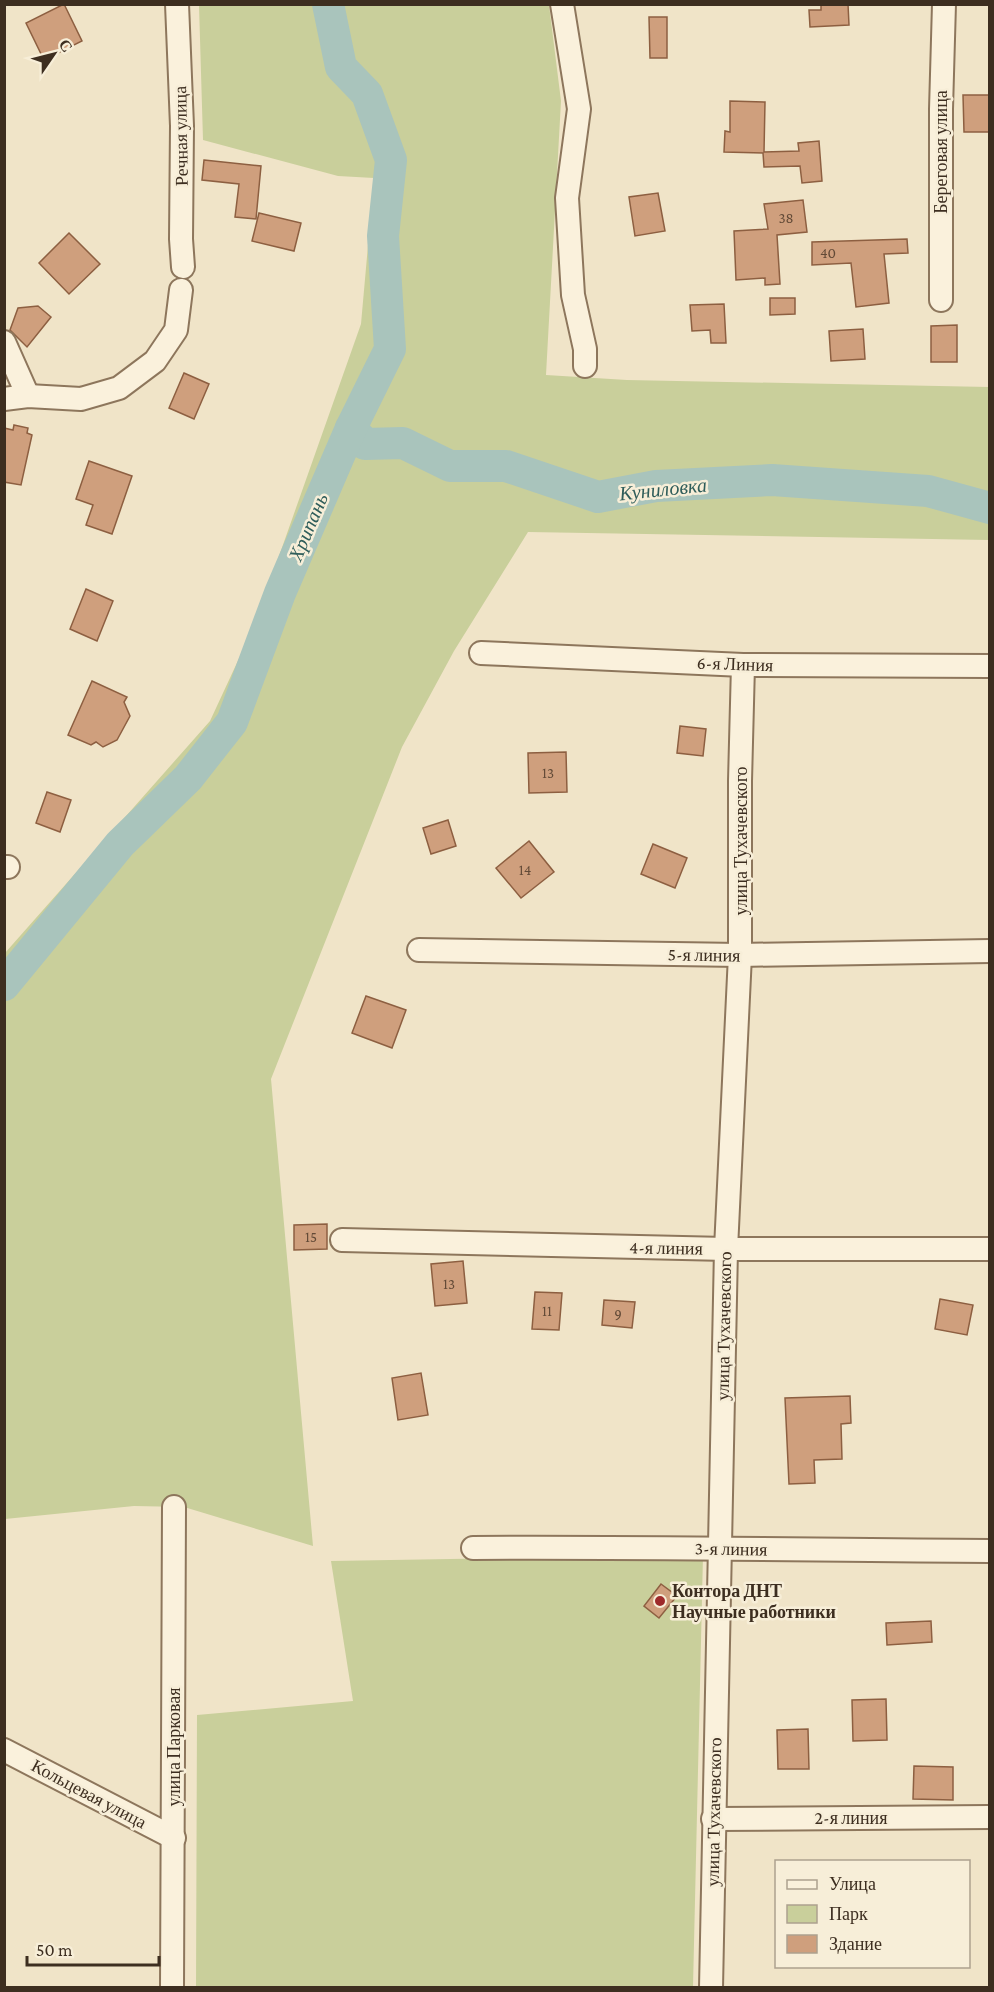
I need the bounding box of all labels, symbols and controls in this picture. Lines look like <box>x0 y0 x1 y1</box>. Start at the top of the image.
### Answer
north arrow <box>24 24 84 84</box>
text: С <box>56 36 76 55</box>
street label: Речная улица <box>170 86 192 186</box>
street label: Береговая улица <box>931 90 951 214</box>
house number: 38 <box>778 210 794 226</box>
house number: 40 <box>820 245 836 261</box>
water label: Куниловка <box>617 473 708 506</box>
water label: Хрипань <box>284 490 333 565</box>
street label: 6-я Линия <box>696 653 774 675</box>
house number: 13 <box>542 765 554 781</box>
street label: улица Тухачевского <box>731 766 751 916</box>
house number: 14 <box>519 862 531 878</box>
street label: 5-я линия <box>667 944 741 966</box>
house number: 15 <box>305 1229 317 1245</box>
street label: 4-я линия <box>629 1237 703 1259</box>
street label: улица Тухачевского <box>713 1251 735 1401</box>
house number: 13 <box>443 1276 455 1292</box>
house number: 11 <box>542 1303 552 1319</box>
house number: 9 <box>614 1306 622 1322</box>
street label: 3-я линия <box>694 1538 768 1560</box>
place label: Контора ДНТ Научные работники <box>672 1581 836 1622</box>
marker: Контора ДНТ Научные работники <box>653 1594 667 1608</box>
street label: улица Парковая <box>164 1687 184 1807</box>
street label: улица Тухачевского <box>703 1737 725 1887</box>
street label: Кольцевая улица <box>28 1755 150 1833</box>
street label: 2-я линия <box>815 1808 887 1828</box>
legend <box>775 1860 970 1968</box>
text: Улица <box>829 1874 876 1894</box>
text: Парк <box>829 1904 868 1924</box>
scale bar <box>27 1929 159 1967</box>
text: Здание <box>829 1934 882 1954</box>
text: 50 m <box>36 1940 73 1960</box>

